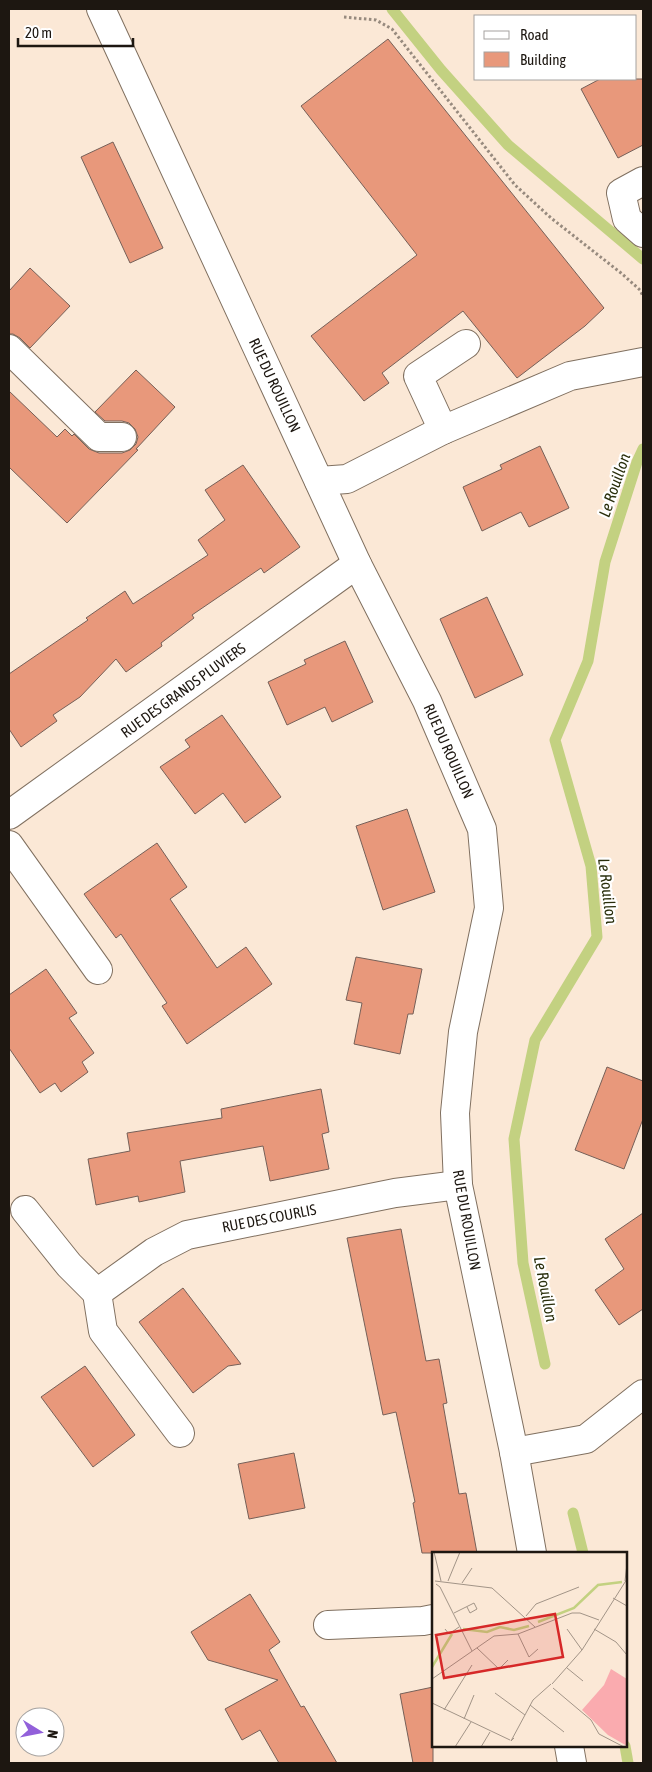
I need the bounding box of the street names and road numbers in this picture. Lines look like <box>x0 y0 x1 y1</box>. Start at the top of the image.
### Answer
street label: RUE DU ROUILLON <box>246 335 304 435</box>
street label: RUE DES GRANDS PLUVIERS <box>117 639 249 741</box>
street label: RUE DU ROUILLON <box>421 701 477 801</box>
street label: RUE DU ROUILLON <box>450 1168 484 1272</box>
street label: RUE DES COURLIS <box>221 1201 317 1235</box>

